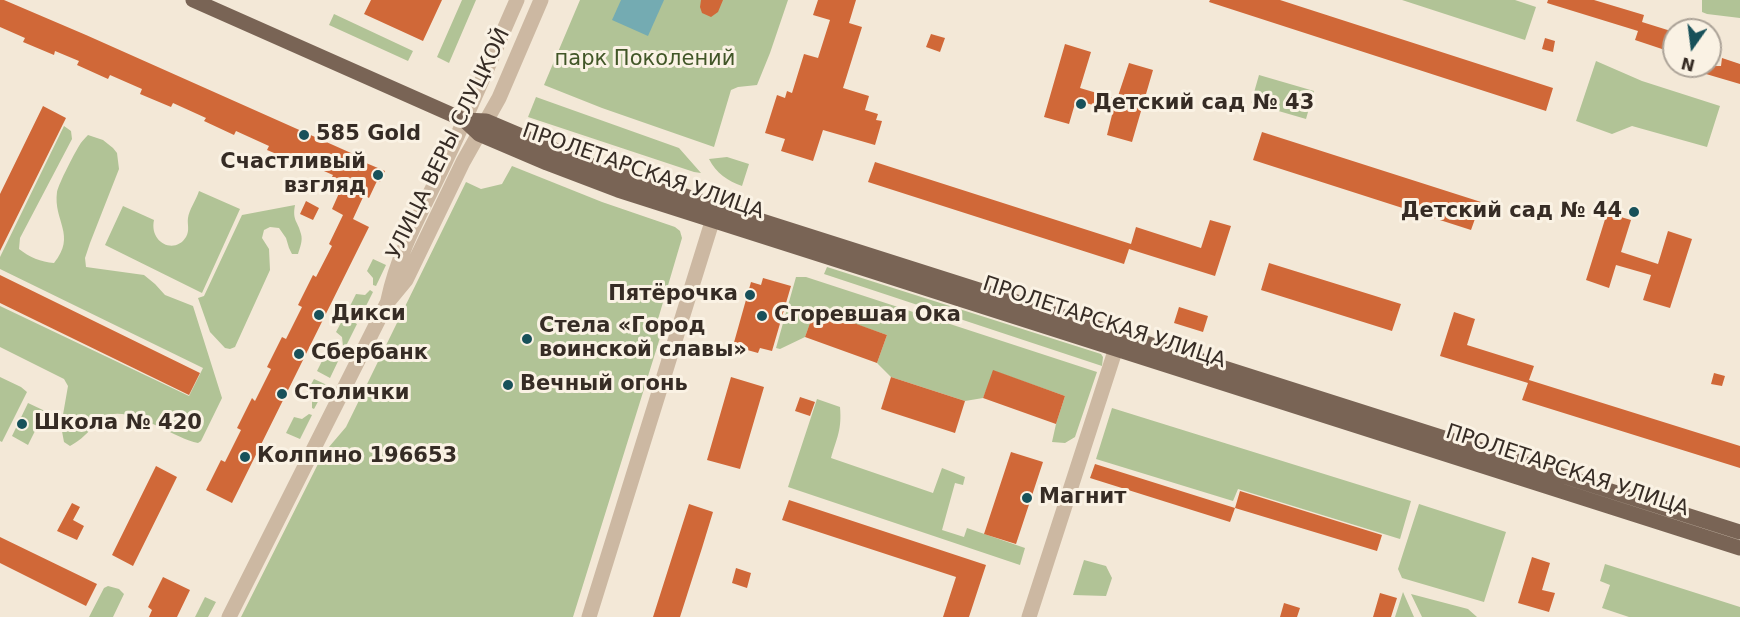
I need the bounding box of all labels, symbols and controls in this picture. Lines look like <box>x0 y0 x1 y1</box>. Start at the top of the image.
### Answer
north arrow <box>1662 18 1722 78</box>
street label: УЛИЦА ВЕРЫ СЛУЦКОЙ <box>382 24 516 264</box>
park label: парк Поколений <box>555 47 735 73</box>
text: N <box>1679 53 1697 75</box>
place label: Детский сад № 43 <box>1093 91 1314 117</box>
marker: Детский сад № 43 <box>1074 97 1088 111</box>
street label: ПРОЛЕТАРСКАЯ УЛИЦА <box>519 119 767 225</box>
place label: 585 Gold <box>316 122 421 148</box>
marker: 585 Gold <box>297 128 311 142</box>
place label: Счастливый взгляд <box>220 150 366 200</box>
marker: Счастливый взгляд <box>371 168 385 182</box>
place label: Детский сад № 44 <box>1401 199 1622 225</box>
marker: Детский сад № 44 <box>1627 205 1641 219</box>
street label: ПРОЛЕТАРСКАЯ УЛИЦА <box>979 272 1229 374</box>
place label: Пятёрочка <box>608 282 738 308</box>
marker: Пятёрочка <box>743 288 757 302</box>
place label: Дикси <box>331 302 406 328</box>
place label: Сгоревшая Ока <box>774 303 961 329</box>
marker: Дикси <box>312 308 326 322</box>
marker: Сгоревшая Ока <box>755 309 769 323</box>
place label: Стела «Город воинской славы» <box>539 314 747 364</box>
marker: Стела «Город воинской славы» <box>520 332 534 346</box>
place label: Сбербанк <box>311 341 428 367</box>
marker: Сбербанк <box>292 347 306 361</box>
place label: Вечный огонь <box>520 372 688 398</box>
marker: Вечный огонь <box>501 378 515 392</box>
place label: Столички <box>294 381 409 407</box>
marker: Столички <box>275 387 289 401</box>
place label: Школа № 420 <box>34 411 202 437</box>
marker: Школа № 420 <box>15 417 29 431</box>
street label: ПРОЛЕТАРСКАЯ УЛИЦА <box>1442 420 1692 522</box>
place label: Колпино 196653 <box>257 444 457 470</box>
marker: Колпино 196653 <box>238 450 252 464</box>
place label: Магнит <box>1039 485 1126 511</box>
marker: Магнит <box>1020 491 1034 505</box>

